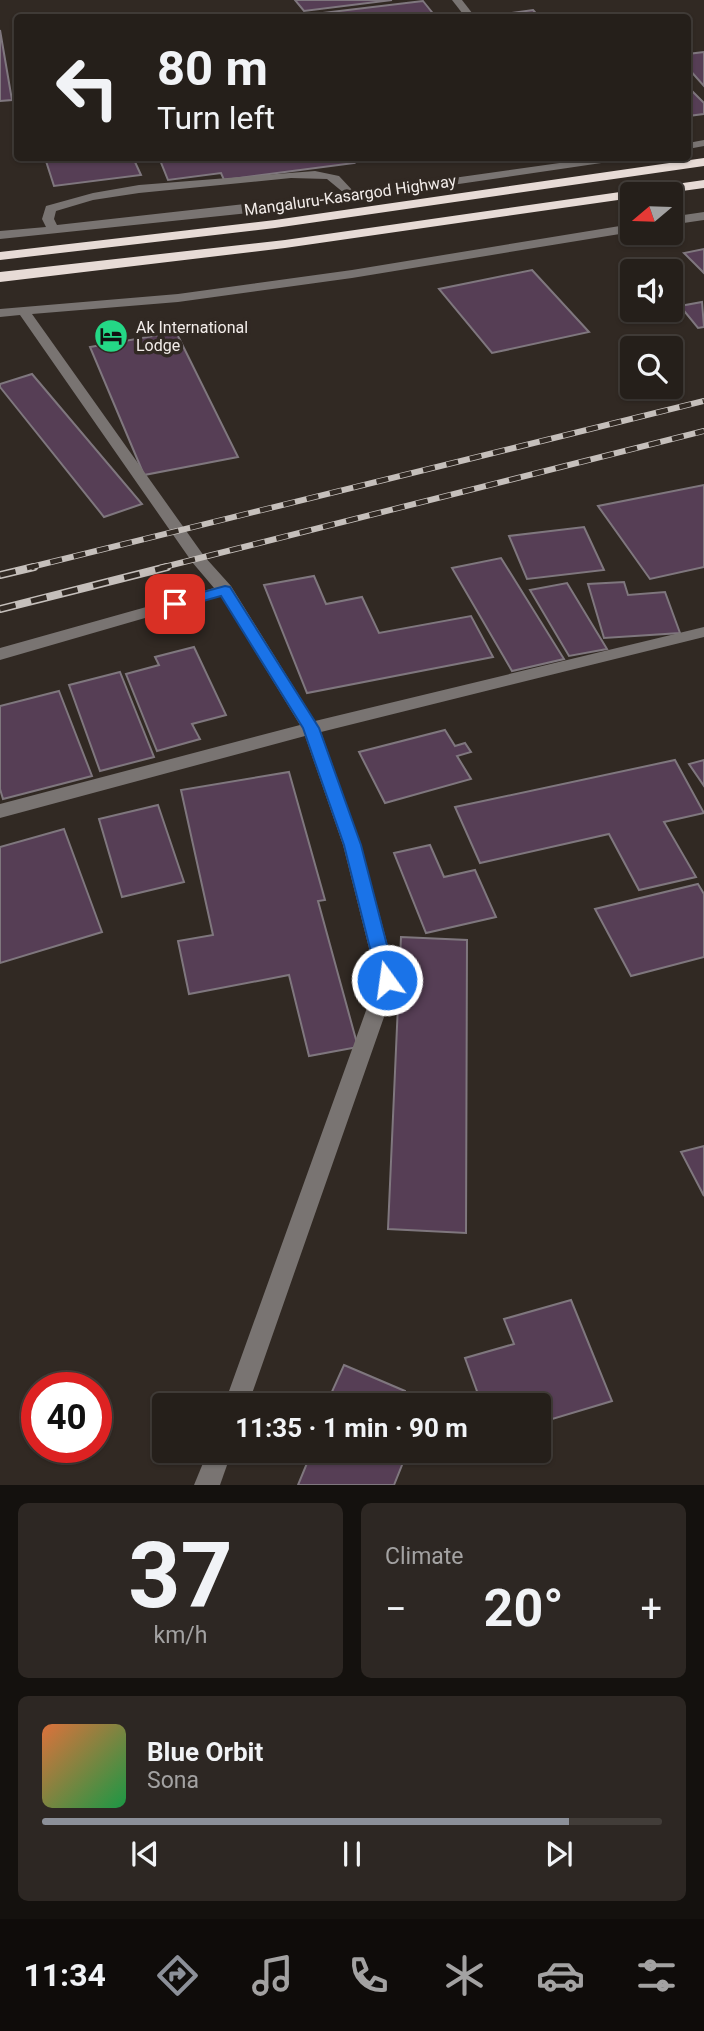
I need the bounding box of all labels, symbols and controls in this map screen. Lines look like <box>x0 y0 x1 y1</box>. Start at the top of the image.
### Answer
text: 80 m <box>157 40 268 97</box>
icon: left <box>42 42 133 133</box>
text: Turn left <box>157 99 275 137</box>
street label: Mangaluru-Kasargod Highway <box>243 171 458 220</box>
north arrow <box>620 182 682 245</box>
map controls <box>620 182 683 399</box>
button: sound <box>620 259 683 322</box>
hotel icon: Ak International Lodge <box>92 317 130 355</box>
place label: Ak International Lodge <box>136 318 248 355</box>
button: search <box>620 336 683 399</box>
pin <box>145 574 205 634</box>
icon: arrive <box>156 585 194 623</box>
position arrow <box>350 943 424 1017</box>
speed limit sign: 40 <box>21 1372 112 1463</box>
text: 11:35 · 1 min · 90 m <box>235 1413 468 1443</box>
text: 37 <box>128 1523 233 1629</box>
text: Climate <box>385 1543 464 1570</box>
text: 20° <box>484 1578 564 1639</box>
text: − <box>385 1587 407 1631</box>
text: + <box>640 1587 662 1631</box>
text: km/h <box>154 1622 208 1649</box>
text: Blue Orbit <box>147 1737 263 1767</box>
text: Sona <box>147 1767 199 1794</box>
icon: previous <box>126 1835 164 1873</box>
icon: pause <box>333 1835 371 1873</box>
icon: next <box>540 1835 578 1873</box>
icon: directions <box>153 1951 202 2000</box>
icon: music <box>248 1951 297 2000</box>
icon: phone <box>344 1951 393 2000</box>
icon: climate <box>440 1951 489 2000</box>
icon: car <box>536 1951 585 2000</box>
icon: filters <box>632 1951 681 2000</box>
text: 11:34 <box>23 1956 106 1994</box>

